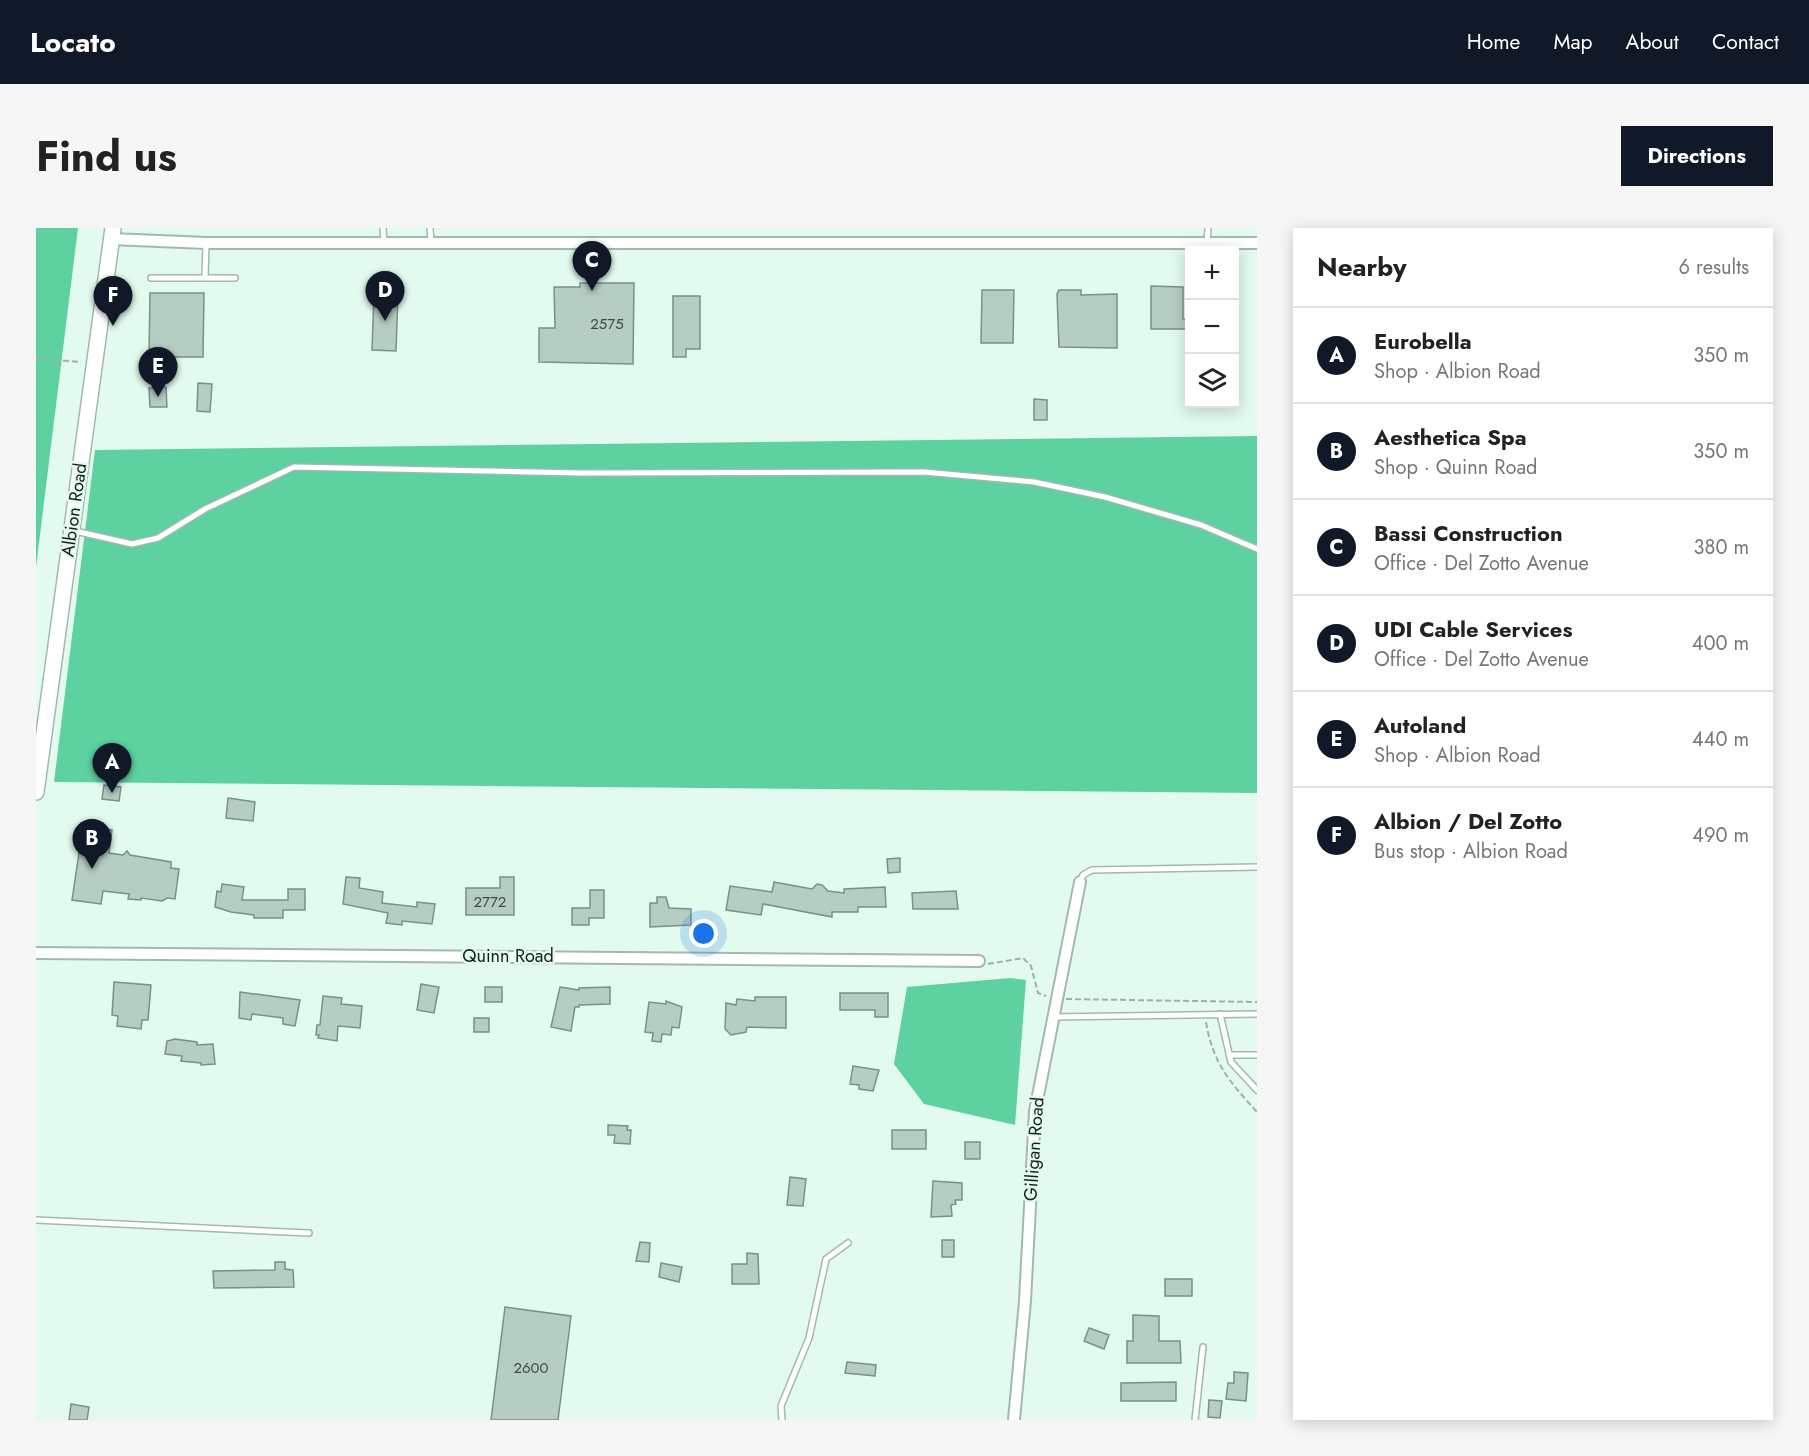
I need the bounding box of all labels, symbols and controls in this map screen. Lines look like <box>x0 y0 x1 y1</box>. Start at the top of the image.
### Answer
text: Locato <box>30 22 116 63</box>
text: Home <box>1467 27 1520 57</box>
text: Map <box>1553 27 1593 57</box>
text: About <box>1626 27 1679 57</box>
text: Contact <box>1712 27 1779 57</box>
text: Find us <box>36 126 177 187</box>
button: Directions <box>1621 126 1773 186</box>
pin: C <box>572 242 612 291</box>
map controls <box>1185 246 1239 408</box>
button: + <box>1185 246 1239 300</box>
text: Nearby <box>1317 248 1406 286</box>
text: 6 results <box>1679 253 1749 282</box>
pin: D <box>366 272 404 321</box>
pin: F <box>94 276 133 326</box>
button: − <box>1185 300 1239 354</box>
house number: 2575 <box>590 313 624 335</box>
text: Eurobella <box>1374 325 1472 357</box>
text: A <box>1329 341 1344 370</box>
text: 350 m <box>1693 341 1749 370</box>
pin: E <box>138 348 178 397</box>
button: layers <box>1185 354 1239 408</box>
text: Shop · Albion Road <box>1374 357 1541 386</box>
text: Aesthetica Spa <box>1374 421 1527 453</box>
text: B <box>1330 437 1343 466</box>
text: 350 m <box>1693 437 1749 466</box>
text: Shop · Quinn Road <box>1374 453 1537 482</box>
street label: Albion Road <box>55 461 93 559</box>
text: Bassi Construction <box>1374 517 1563 549</box>
text: C <box>1329 533 1344 562</box>
text: 380 m <box>1694 533 1749 562</box>
text: Office · Del Zotto Avenue <box>1374 549 1589 578</box>
text: UDI Cable Services <box>1374 613 1572 645</box>
text: D <box>1329 629 1344 658</box>
text: 400 m <box>1692 629 1749 658</box>
text: Office · Del Zotto Avenue <box>1374 645 1589 674</box>
text: Autoland <box>1374 709 1466 741</box>
text: E <box>1330 725 1343 754</box>
text: 440 m <box>1692 725 1749 754</box>
text: Shop · Albion Road <box>1374 741 1541 770</box>
pin: A <box>92 744 132 793</box>
text: Albion / Del Zotto <box>1374 805 1562 837</box>
pin: B <box>72 820 112 869</box>
text: F <box>1331 821 1342 850</box>
text: 490 m <box>1692 821 1749 850</box>
text: Bus stop · Albion Road <box>1374 837 1568 866</box>
house number: 2772 <box>474 891 506 913</box>
your location <box>689 919 718 948</box>
street label: Quinn Road <box>462 943 554 969</box>
street label: Gilligan Road <box>1017 1096 1051 1202</box>
house number: 2600 <box>513 1357 549 1379</box>

